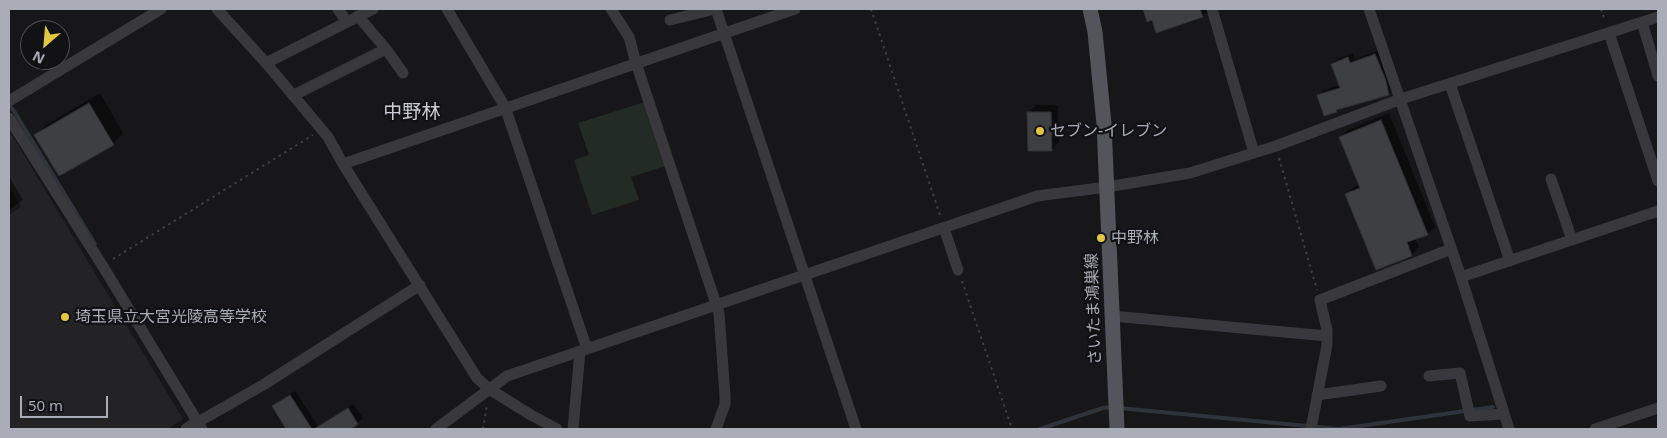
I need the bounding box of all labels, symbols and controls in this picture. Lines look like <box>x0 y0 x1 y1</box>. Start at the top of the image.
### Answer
north arrow <box>20 20 70 70</box>
text: N <box>29 47 48 69</box>
district label: 中野林 <box>384 102 440 124</box>
place label: セブン-イレブン <box>1050 121 1167 141</box>
marker: セブン-イレブン <box>1034 125 1046 137</box>
place label: 中野林 <box>1111 228 1159 248</box>
marker: 中野林 <box>1095 232 1107 244</box>
street label: さいたま鴻巣線 <box>1082 253 1106 365</box>
place label: 埼玉県立大宮光陵高等学校 <box>75 307 267 327</box>
marker: 埼玉県立大宮光陵高等学校 <box>59 311 71 323</box>
scale bar <box>22 386 110 418</box>
text: 50 m <box>28 395 63 415</box>

